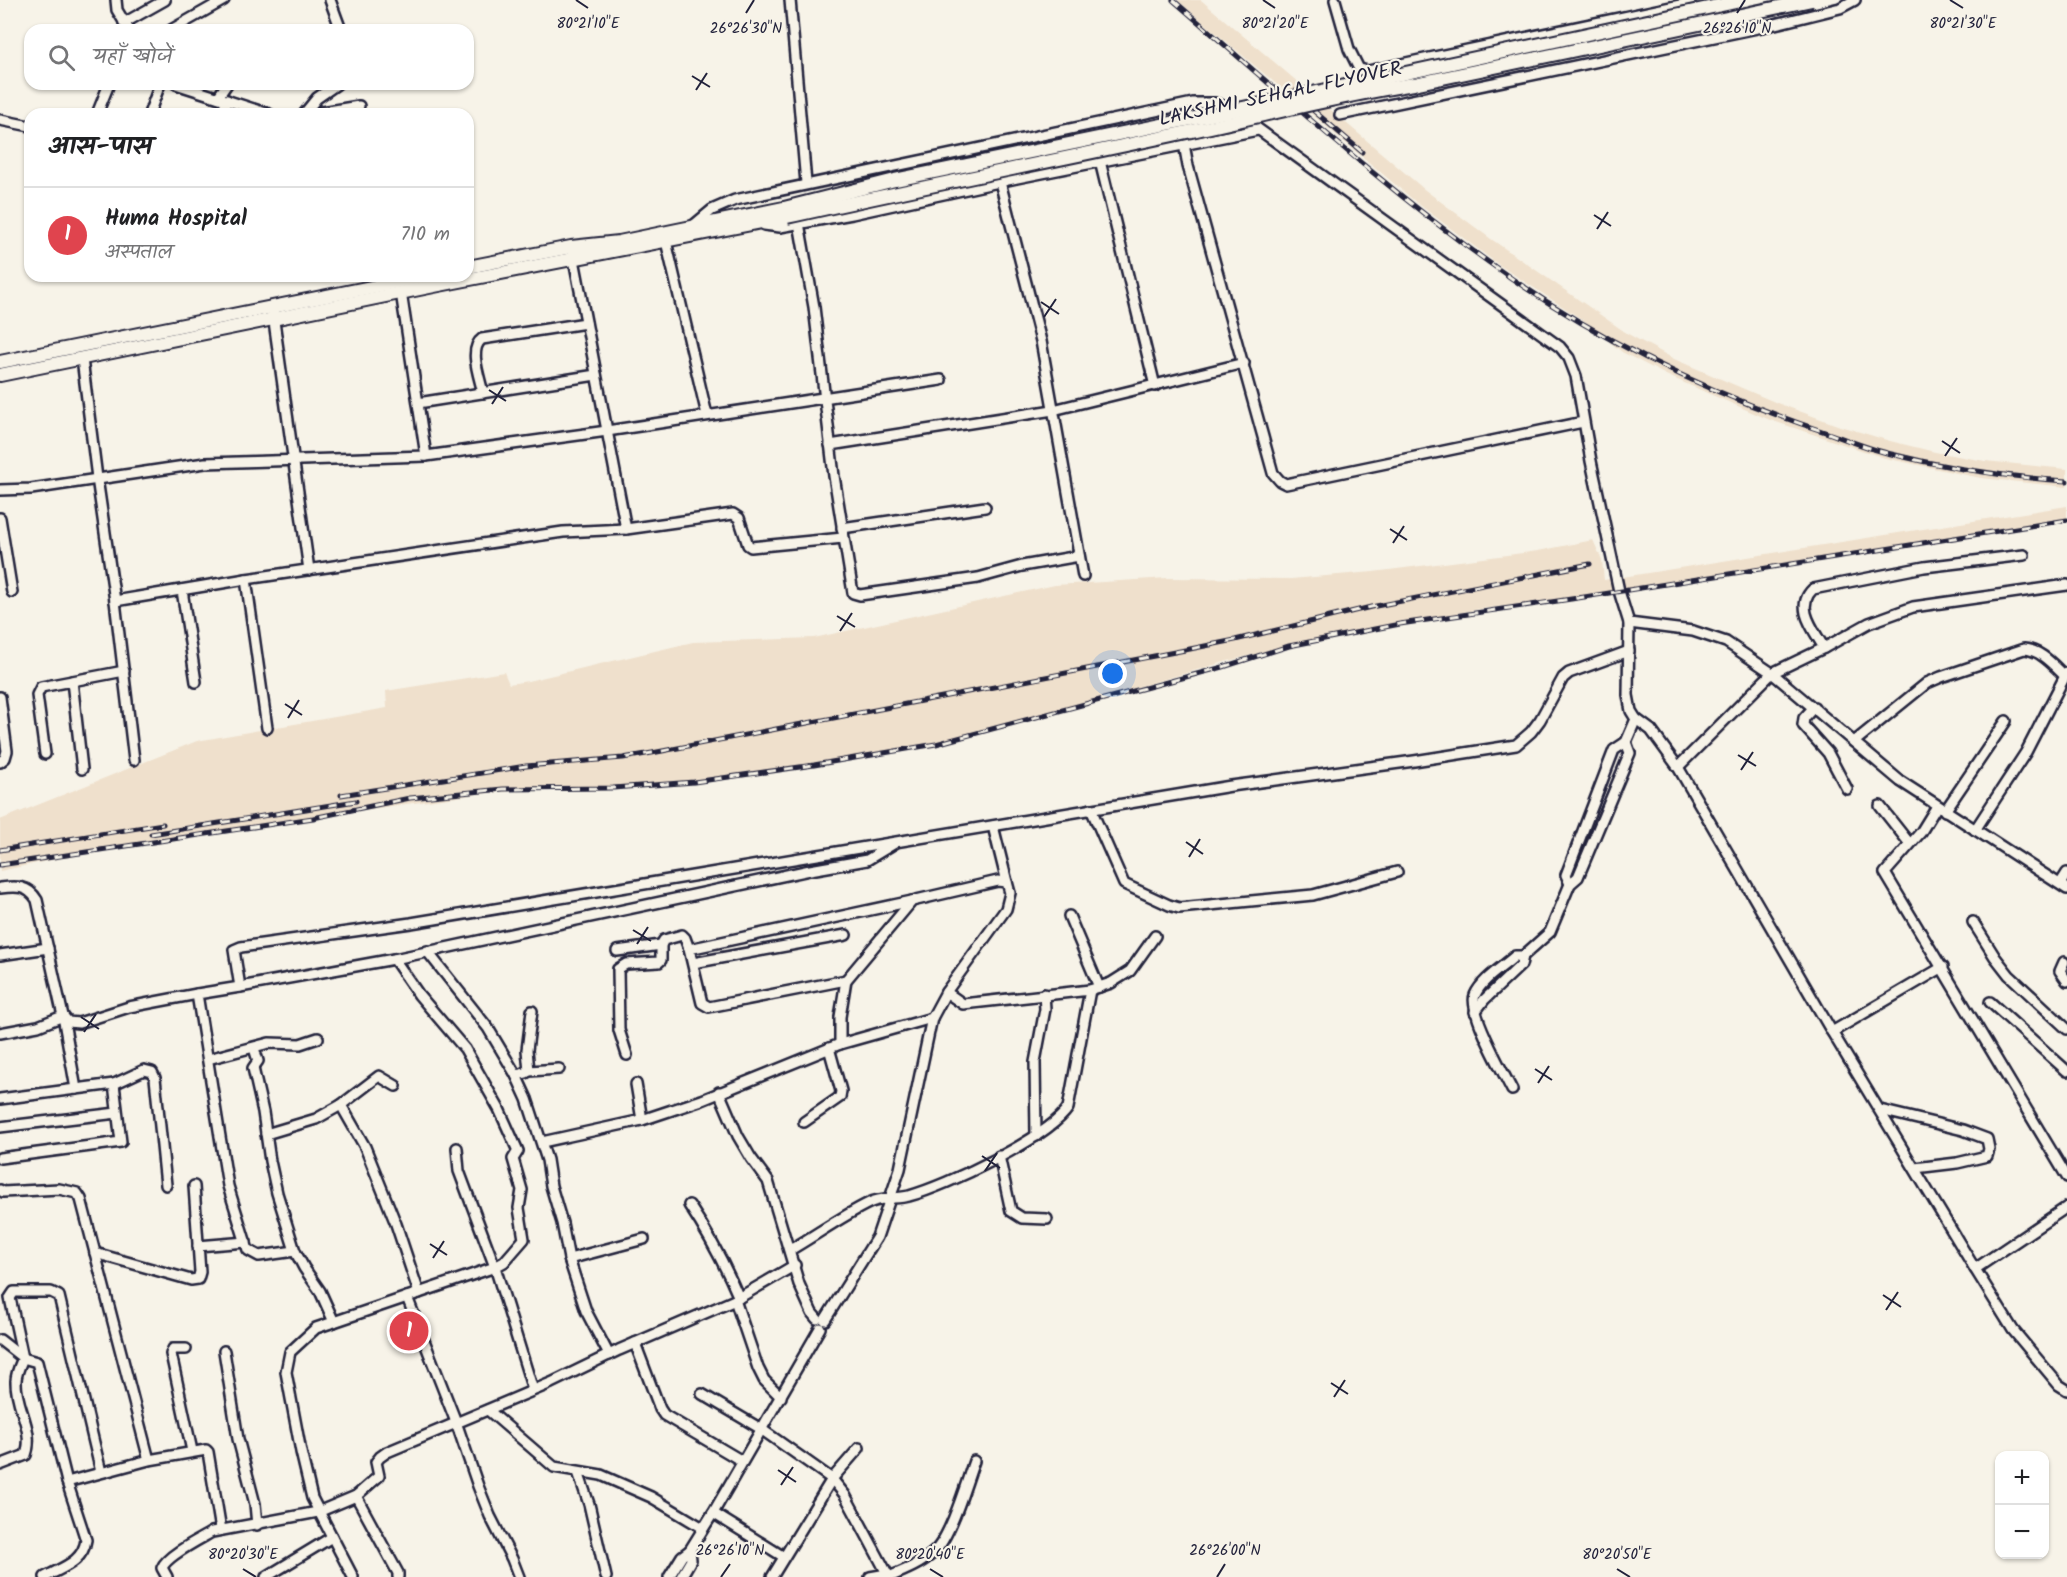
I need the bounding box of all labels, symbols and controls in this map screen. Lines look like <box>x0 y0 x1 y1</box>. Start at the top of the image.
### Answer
text: 80°21'10"E <box>556 12 621 36</box>
text: 80°21'20"E <box>1241 12 1310 36</box>
text: 80°21'30"E <box>1929 12 1998 36</box>
text: 26°26'30"N <box>710 17 782 41</box>
text: 26°26'10"N <box>1703 17 1771 41</box>
search box <box>24 24 474 90</box>
text: यहाँ खोजें <box>93 40 172 75</box>
icon: search <box>45 41 78 74</box>
street label: LAKSHMI SEHGAL FLYOVER <box>1156 54 1405 136</box>
text: आस-पास <box>48 126 152 168</box>
text: Huma Hospital <box>105 202 247 237</box>
text: 1 <box>64 219 71 251</box>
text: 710 m <box>401 219 450 251</box>
text: अस्पताल <box>105 237 172 269</box>
your location <box>1098 659 1127 688</box>
pin: 1 <box>390 1308 428 1354</box>
map controls <box>1995 1451 2049 1559</box>
button: + <box>1995 1451 2049 1505</box>
button: − <box>1995 1505 2049 1559</box>
text: 26°26'10"N <box>696 1539 764 1563</box>
text: 26°26'00"N <box>1189 1539 1261 1563</box>
text: 80°20'30"E <box>208 1543 279 1567</box>
text: 80°20'40"E <box>895 1543 966 1567</box>
text: 80°20'50"E <box>1582 1543 1653 1567</box>

